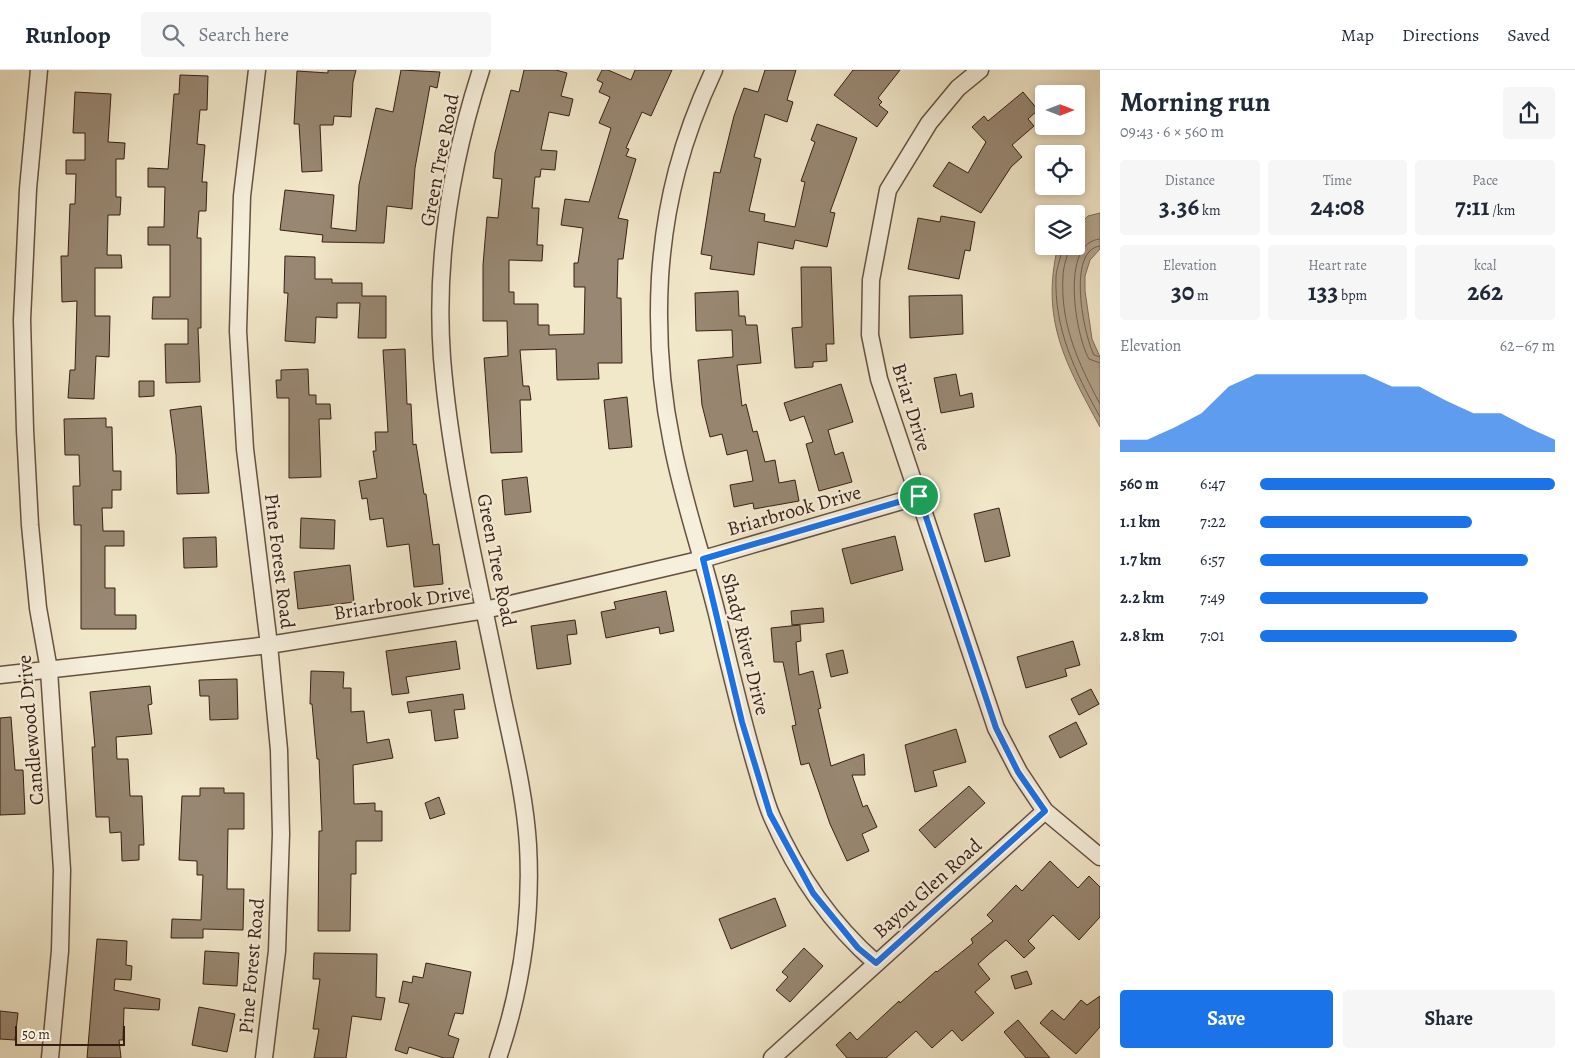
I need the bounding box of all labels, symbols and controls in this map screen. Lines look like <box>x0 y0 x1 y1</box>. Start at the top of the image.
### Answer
search box <box>141 12 491 57</box>
text: Runloop <box>25 19 111 51</box>
icon: search <box>159 21 187 49</box>
text: Search here <box>199 22 289 48</box>
text: Map <box>1341 23 1374 47</box>
text: Directions <box>1402 23 1479 47</box>
text: Saved <box>1507 23 1550 47</box>
text: Morning run <box>1120 83 1270 121</box>
north arrow <box>1035 85 1085 135</box>
map controls <box>1035 85 1085 255</box>
button: share <box>1503 87 1555 139</box>
street label: Green Tree Road <box>413 91 466 229</box>
text: 09:43 · 6 × 560 m <box>1120 121 1224 143</box>
button: locate <box>1035 145 1085 195</box>
text: Distance <box>1165 171 1215 190</box>
text: Time <box>1323 171 1352 190</box>
text: Pace <box>1472 171 1498 190</box>
text: 3.36 <box>1159 190 1199 224</box>
text: 24:08 <box>1310 190 1365 224</box>
text: 7:11 <box>1455 190 1489 224</box>
text: km <box>1199 201 1221 220</box>
text: /km <box>1489 201 1515 220</box>
button: layers <box>1035 205 1085 255</box>
text: Elevation <box>1163 256 1217 275</box>
text: Heart rate <box>1308 256 1367 275</box>
text: kcal <box>1474 256 1496 275</box>
text: 30 <box>1171 275 1194 309</box>
text: 133 <box>1308 275 1338 309</box>
text: 262 <box>1467 275 1503 309</box>
text: m <box>1194 286 1209 305</box>
text: bpm <box>1338 286 1367 305</box>
text: Elevation <box>1120 335 1181 357</box>
text: 62–67 m <box>1500 335 1555 357</box>
street label: Briar Drive <box>885 360 938 455</box>
text: 560 m <box>1120 473 1159 495</box>
text: 6:47 <box>1200 473 1225 495</box>
pin <box>898 475 940 517</box>
street label: Briarbrook Drive <box>724 478 864 543</box>
icon: arrive <box>905 482 933 510</box>
street label: Green Tree Road <box>470 491 523 629</box>
street label: Pine Forest Road <box>258 492 301 631</box>
text: 1.1 km <box>1120 511 1160 533</box>
text: 7:22 <box>1200 511 1226 533</box>
text: 1.7 km <box>1120 549 1161 571</box>
text: 6:57 <box>1200 549 1225 571</box>
street label: Shady River Drive <box>715 570 776 718</box>
street label: Briarbrook Drive <box>332 578 473 627</box>
text: 2.2 km <box>1120 587 1164 609</box>
text: 7:49 <box>1200 587 1225 609</box>
text: 2.8 km <box>1120 625 1164 647</box>
text: 7:01 <box>1200 625 1225 647</box>
street label: Candlewood Drive <box>10 654 51 806</box>
street label: Bayou Glen Road <box>867 832 988 944</box>
street label: Pine Forest Road <box>232 897 271 1035</box>
button: Save <box>1120 990 1333 1048</box>
button: Share <box>1343 990 1555 1048</box>
scale bar <box>15 1023 125 1046</box>
text: 50 m <box>22 1025 50 1044</box>

